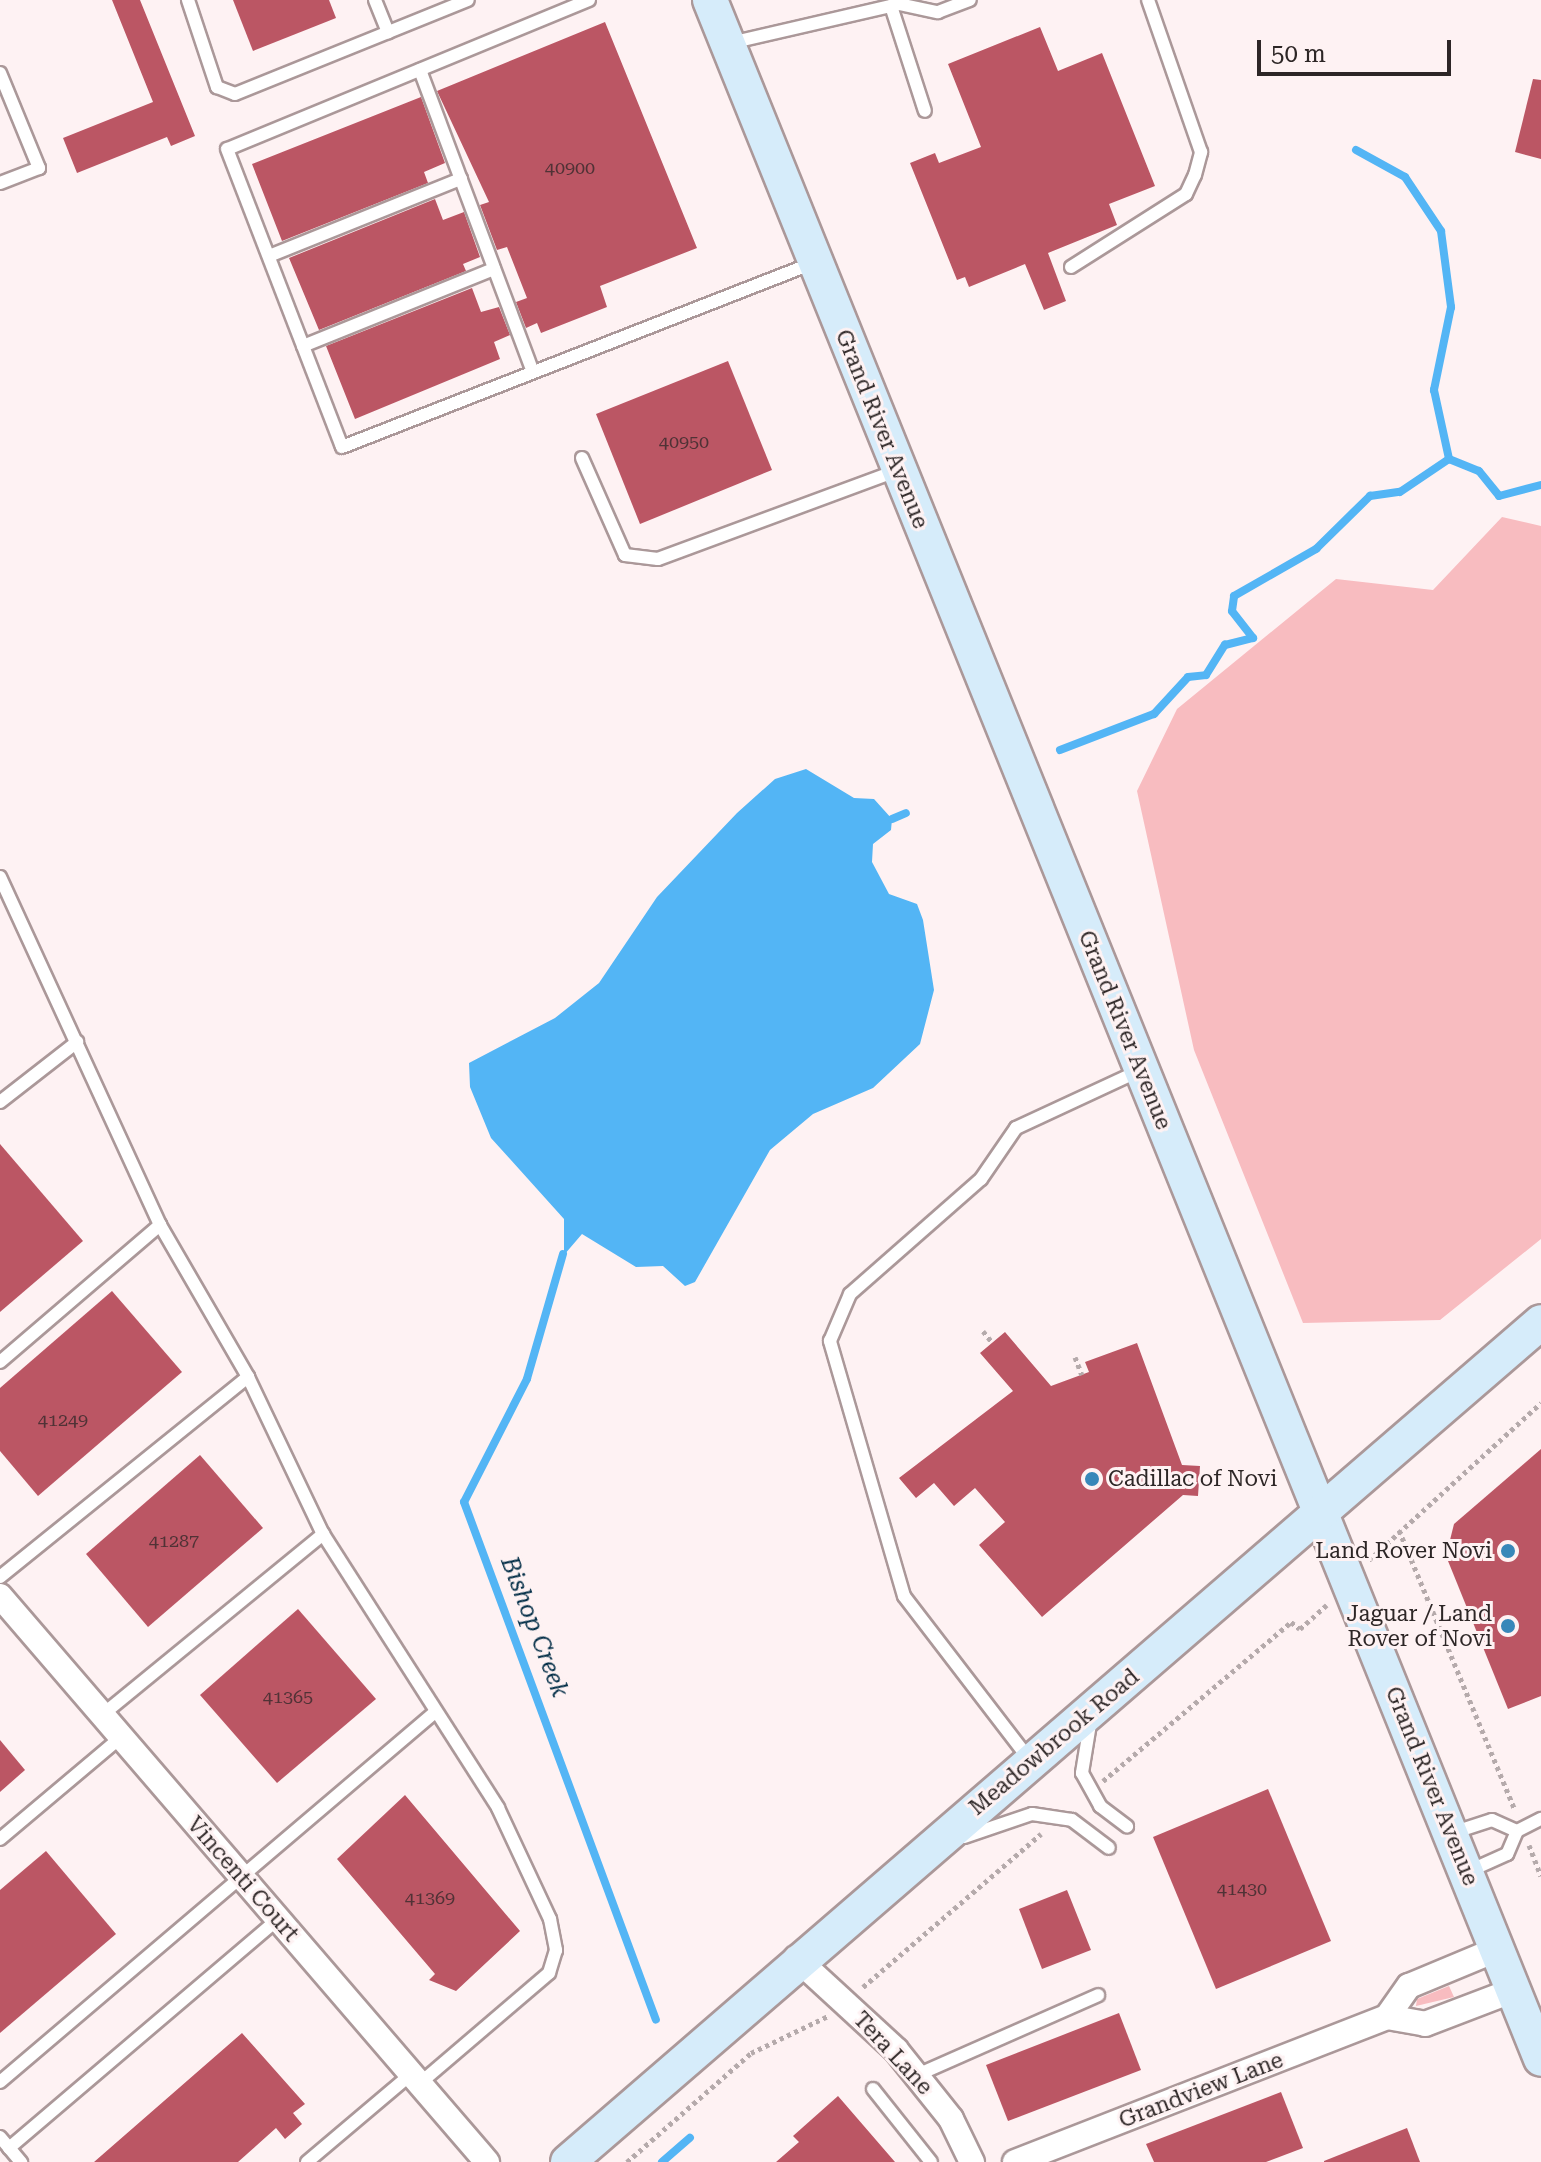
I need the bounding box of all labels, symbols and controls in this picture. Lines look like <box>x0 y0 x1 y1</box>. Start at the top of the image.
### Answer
scale bar <box>1261 24 1455 74</box>
text: 50 m <box>1271 40 1326 68</box>
house number: 40900 <box>545 157 595 179</box>
street label: Grand River Avenue <box>830 326 934 532</box>
house number: 40950 <box>659 431 709 453</box>
street label: Grand River Avenue <box>1073 927 1177 1133</box>
house number: 41249 <box>38 1409 88 1431</box>
place label: Cadillac of Novi <box>1108 1466 1277 1492</box>
marker: Cadillac of Novi <box>1083 1470 1101 1488</box>
house number: 41287 <box>149 1530 199 1552</box>
place label: Land Rover Novi <box>1315 1538 1492 1564</box>
marker: Land Rover Novi <box>1499 1542 1517 1560</box>
water label: Bishop Creek <box>494 1553 574 1701</box>
place label: Jaguar / Land Rover of Novi <box>1347 1600 1492 1652</box>
marker: Jaguar / Land Rover of Novi <box>1499 1617 1517 1635</box>
street label: Meadowbrook Road <box>964 1663 1144 1821</box>
street label: Grand River Avenue <box>1380 1683 1484 1889</box>
house number: 41365 <box>263 1686 313 1708</box>
street label: Vincenti Court <box>182 1811 304 1947</box>
house number: 41430 <box>1217 1878 1267 1900</box>
house number: 41369 <box>405 1887 455 1909</box>
street label: Tera Lane <box>848 2006 938 2100</box>
street label: Grandview Lane <box>1115 2047 1287 2133</box>

